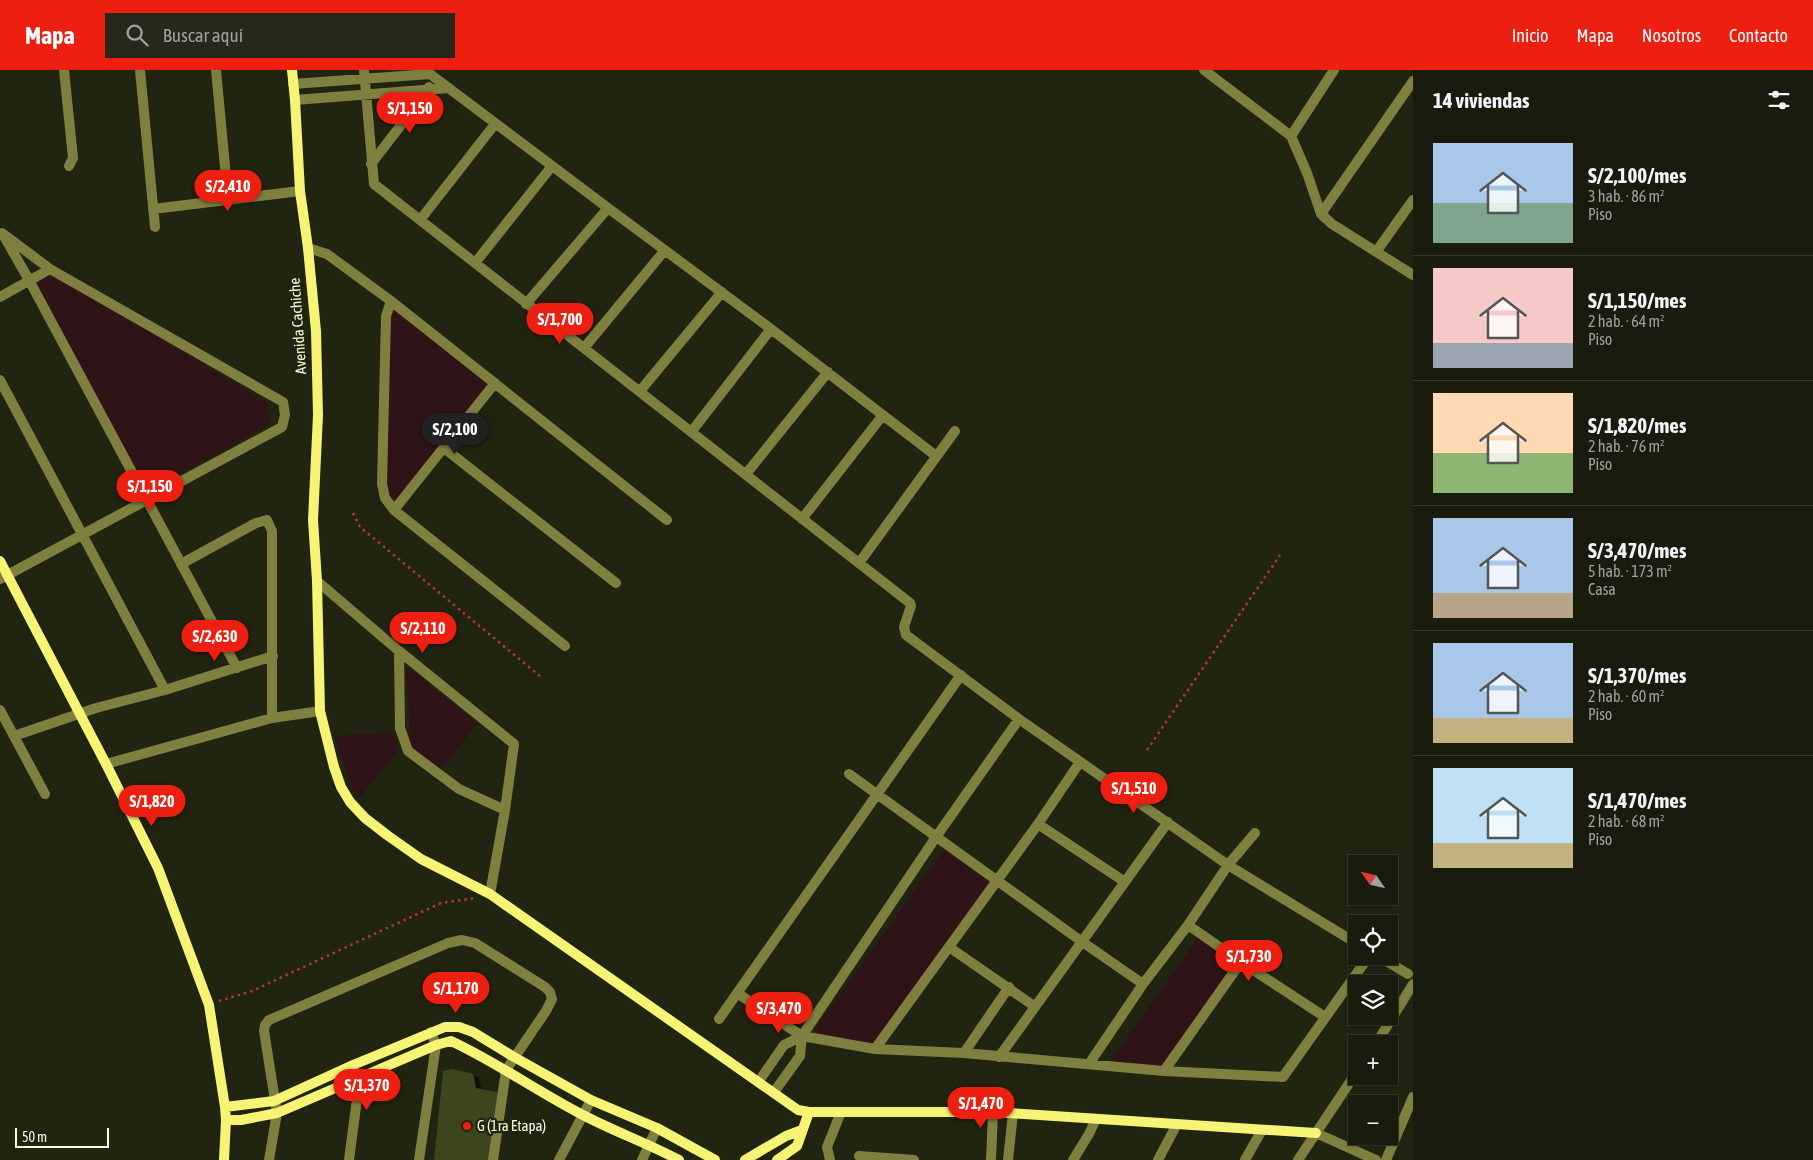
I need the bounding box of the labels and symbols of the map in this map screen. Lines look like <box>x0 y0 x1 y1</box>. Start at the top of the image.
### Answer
pin: S/1,150 <box>364 92 456 134</box>
pin: S/2,410 <box>182 170 274 212</box>
street label: Avenida Cachiche <box>286 277 309 375</box>
pin: S/1,700 <box>514 302 606 345</box>
pin: S/2,100 <box>409 412 501 455</box>
pin: S/1,150 <box>104 470 196 512</box>
pin: S/2,110 <box>377 612 469 654</box>
pin: S/2,630 <box>169 620 261 662</box>
pin: S/1,510 <box>1088 772 1180 814</box>
pin: S/1,820 <box>106 784 198 827</box>
north arrow <box>1348 855 1398 905</box>
pin: S/1,730 <box>1203 940 1295 982</box>
pin: S/1,170 <box>410 972 502 1014</box>
pin: S/3,470 <box>733 992 825 1034</box>
pin: S/1,370 <box>321 1068 413 1111</box>
pin: S/1,470 <box>935 1086 1027 1129</box>
place label: G (1ra Etapa) <box>477 1117 546 1134</box>
marker: G (1ra Etapa) <box>461 1120 473 1132</box>
scale bar <box>15 1125 109 1148</box>

